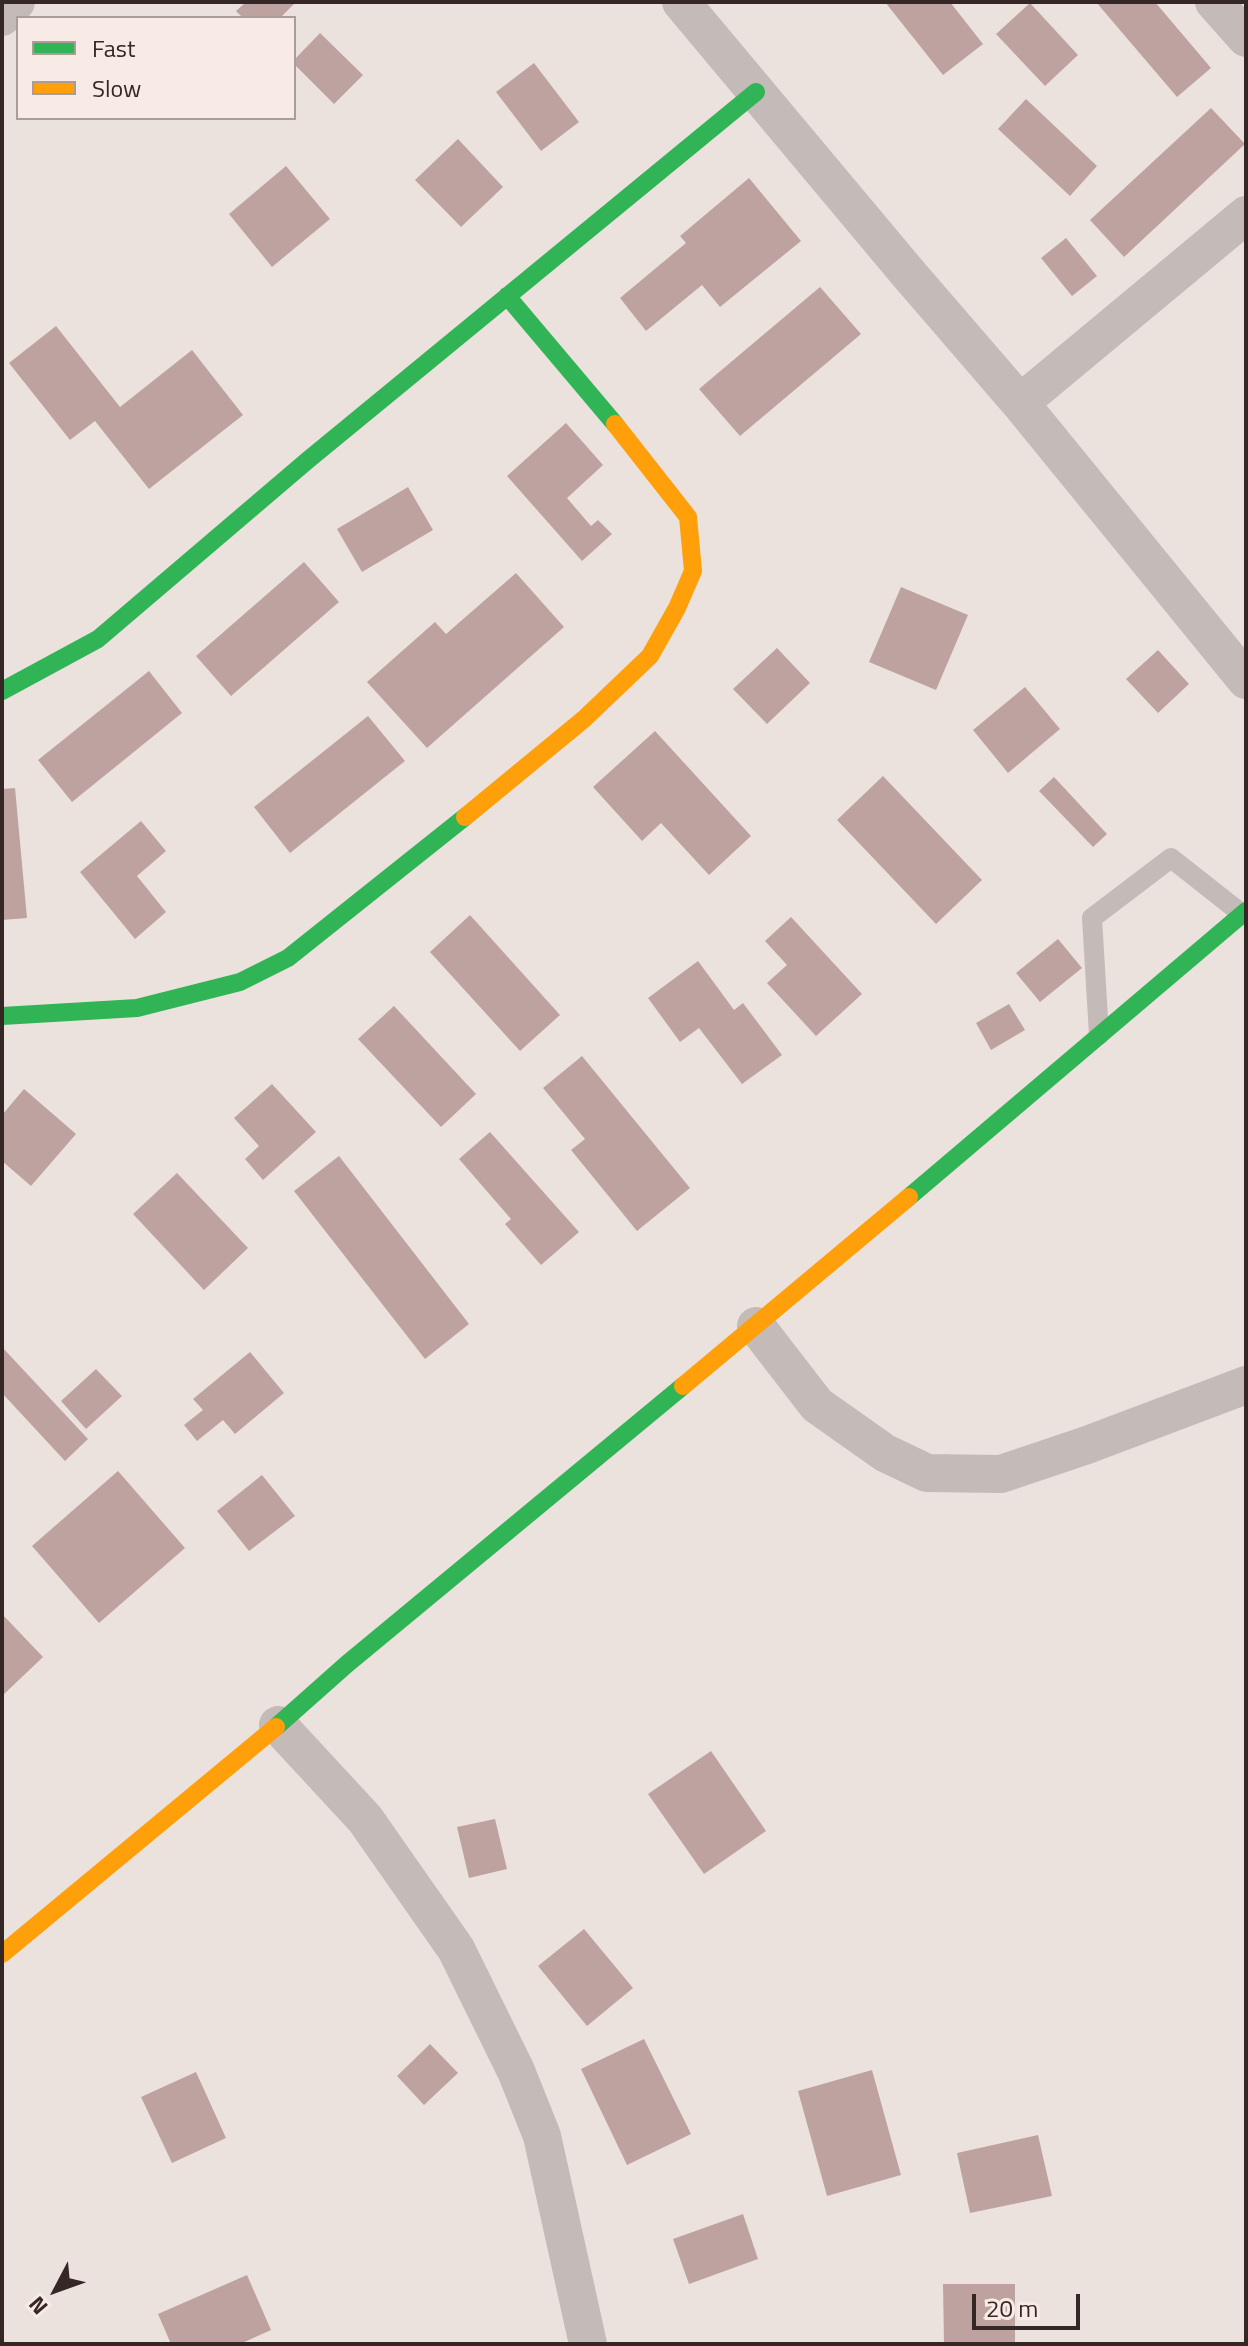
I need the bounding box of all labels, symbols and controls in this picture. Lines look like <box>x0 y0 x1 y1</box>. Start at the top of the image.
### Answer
legend <box>16 16 296 120</box>
text: Fast <box>92 30 135 66</box>
text: Slow <box>92 70 141 106</box>
north arrow <box>16 2250 96 2330</box>
scale bar <box>976 2278 1084 2328</box>
text: N <box>20 2289 56 2323</box>
text: 20 m <box>986 2290 1038 2326</box>

